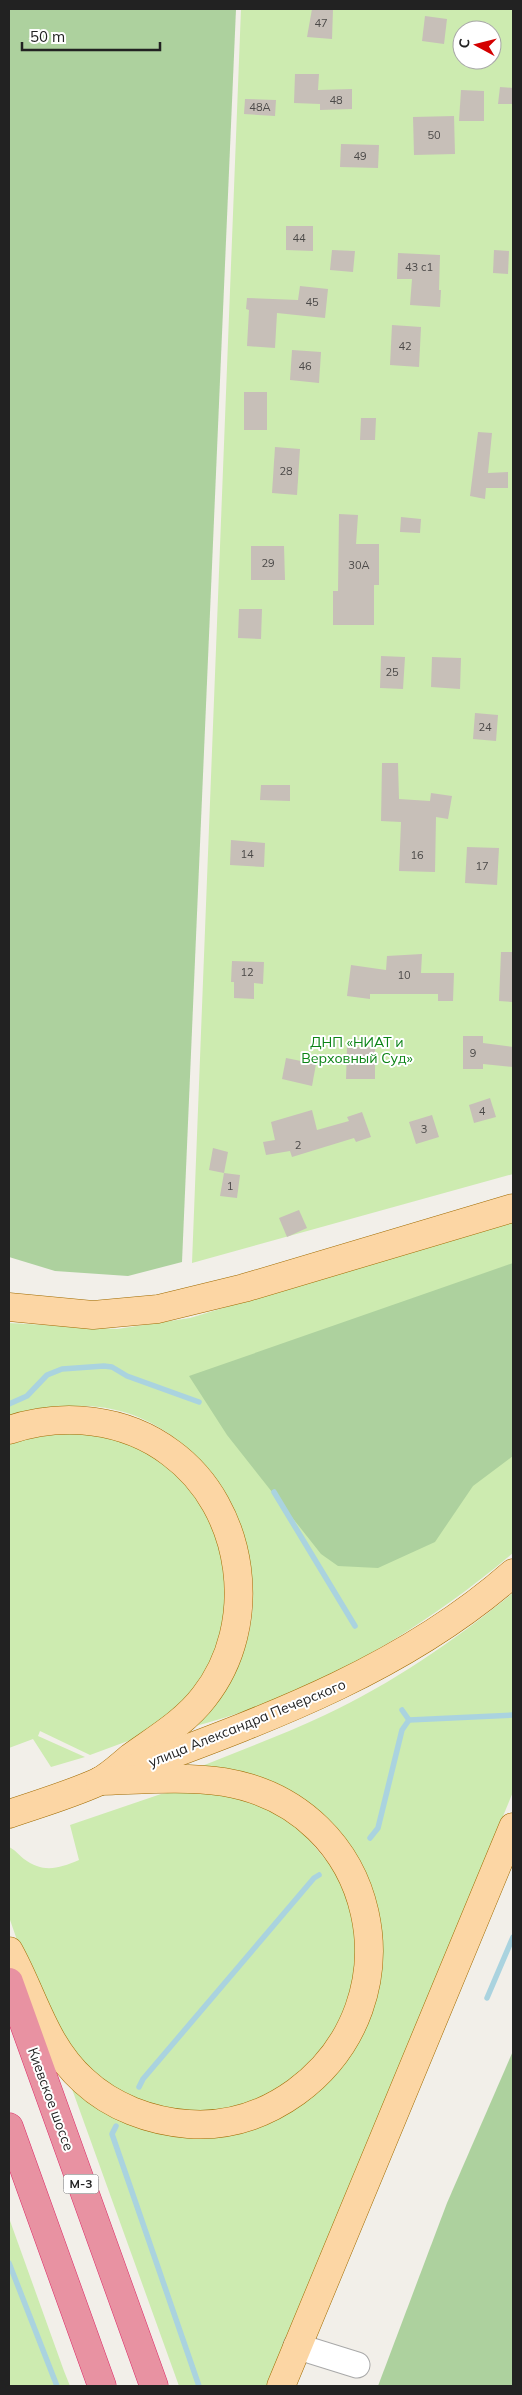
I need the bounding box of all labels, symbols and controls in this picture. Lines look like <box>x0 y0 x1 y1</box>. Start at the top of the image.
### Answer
house number: 47 <box>314 16 328 30</box>
scale bar <box>22 20 160 52</box>
north arrow <box>452 20 502 70</box>
text: 50 m <box>30 27 65 46</box>
text: С <box>455 38 474 49</box>
house number: 48 <box>329 93 343 107</box>
house number: 48А <box>249 100 271 114</box>
house number: 50 <box>427 128 441 142</box>
house number: 49 <box>353 149 367 163</box>
house number: 44 <box>292 231 306 245</box>
house number: 43 с1 <box>405 260 433 274</box>
house number: 45 <box>305 295 319 309</box>
house number: 42 <box>398 339 412 353</box>
house number: 46 <box>298 359 312 373</box>
house number: 28 <box>279 464 293 478</box>
house number: 29 <box>261 556 275 570</box>
house number: 30А <box>348 558 370 572</box>
house number: 25 <box>385 665 399 679</box>
house number: 24 <box>478 720 492 734</box>
house number: 14 <box>240 847 254 861</box>
house number: 16 <box>410 848 424 862</box>
house number: 17 <box>475 859 489 873</box>
house number: 12 <box>240 965 254 979</box>
house number: 10 <box>397 968 411 982</box>
park label: ДНП «НИАТ и Верховный Суд» <box>301 1033 413 1067</box>
house number: 9 <box>470 1046 476 1060</box>
house number: 4 <box>479 1104 486 1118</box>
house number: 3 <box>421 1122 427 1136</box>
house number: 2 <box>295 1138 302 1152</box>
house number: 1 <box>227 1179 233 1193</box>
street label: улица Александра Печерского <box>146 1675 348 1771</box>
street label: Киевское шоссе <box>24 2045 78 2153</box>
road number: М-3 <box>64 2174 98 2194</box>

